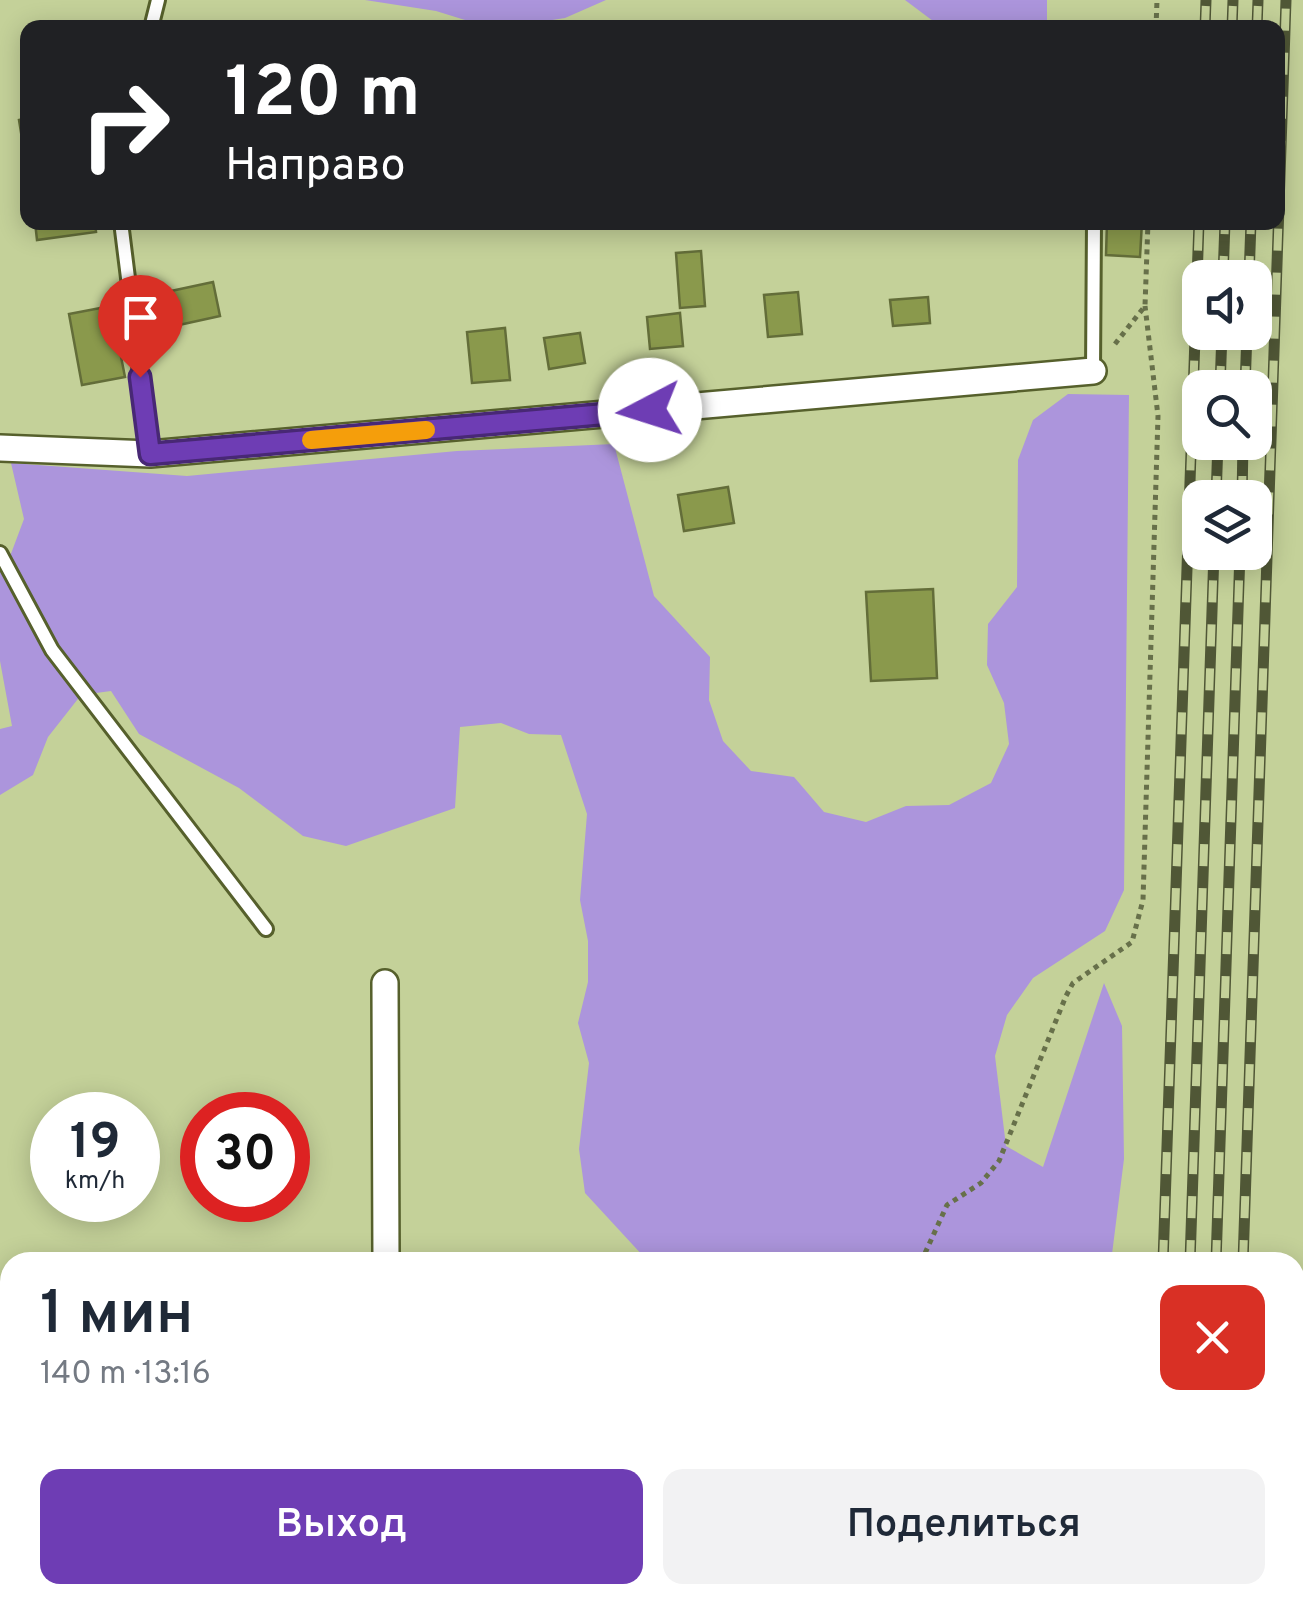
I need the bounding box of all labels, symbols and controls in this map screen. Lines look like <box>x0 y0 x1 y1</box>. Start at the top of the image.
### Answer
text: 120 m <box>225 52 421 141</box>
icon: right <box>60 60 190 190</box>
text: Направо <box>225 139 406 196</box>
map controls <box>1182 260 1272 570</box>
button: sound <box>1182 260 1272 350</box>
pin <box>98 275 183 378</box>
icon: arrive <box>113 290 168 345</box>
position arrow <box>598 358 702 462</box>
button: search <box>1182 370 1272 460</box>
button: layers <box>1182 480 1272 570</box>
speed limit sign: 30 <box>180 1092 310 1222</box>
text: 19 <box>70 1113 120 1176</box>
text: km/h <box>65 1166 125 1198</box>
text: 1 мин <box>40 1279 193 1355</box>
button: close <box>1160 1285 1265 1390</box>
text: 140 m · 13:16 <box>40 1355 211 1395</box>
button: Выход <box>40 1469 643 1584</box>
button: Поделиться <box>663 1469 1265 1584</box>

